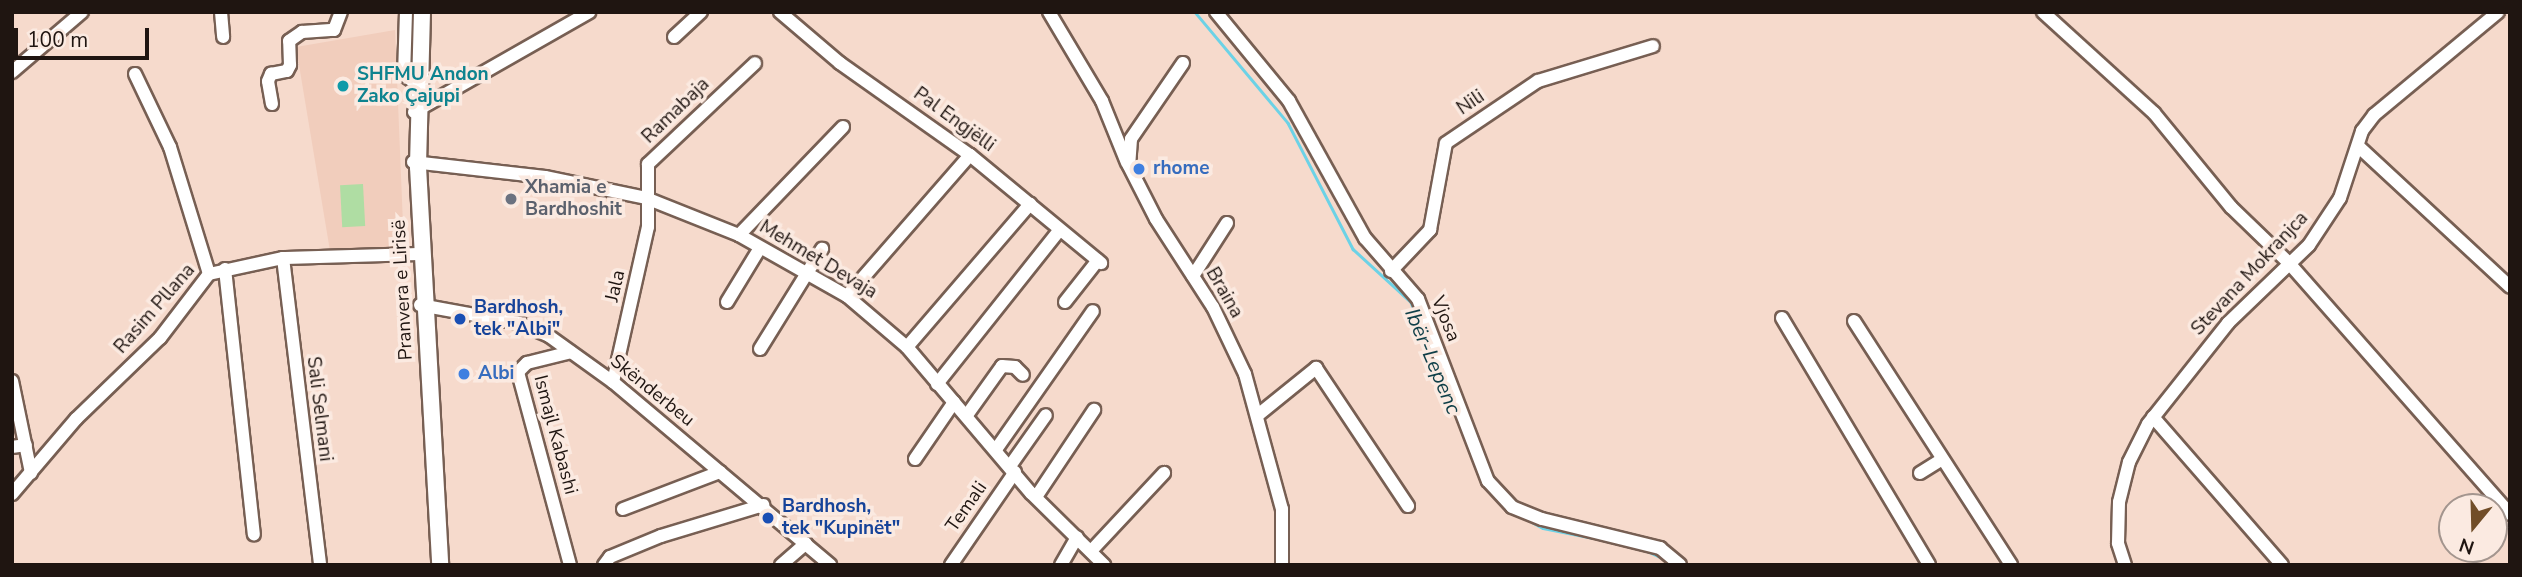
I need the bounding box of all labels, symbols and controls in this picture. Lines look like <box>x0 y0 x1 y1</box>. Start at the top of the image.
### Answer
scale bar <box>18 14 152 58</box>
text: 100 m <box>27 26 88 54</box>
place label: SHFMU Andon Zako Çajupi <box>357 64 489 108</box>
street label: Ramabaja <box>638 73 714 149</box>
marker: SHFMU Andon Zako Çajupi <box>335 78 351 94</box>
street label: Pal Engjëlli <box>909 83 999 157</box>
street label: Nili <box>1453 86 1489 120</box>
place label: rhome <box>1153 158 1209 180</box>
marker: rhome <box>1131 161 1147 177</box>
place label: Xhamia e Bardhoshit <box>525 177 622 221</box>
marker: Xhamia e Bardhoshit <box>503 191 519 207</box>
street label: Stevana Mokranjca <box>2187 207 2313 341</box>
street label: Mehmet Devaja <box>755 216 881 304</box>
street label: Pranvera e Lirisë <box>388 219 418 361</box>
street label: Rasim Pllana <box>110 259 200 359</box>
street label: Braina <box>1200 264 1248 322</box>
street label: Jala <box>601 268 631 304</box>
street label: Vjosa <box>1426 293 1464 345</box>
place label: Bardhosh, tek "Albi" <box>474 297 563 341</box>
water label: Ibër-Lepenc <box>1399 304 1467 418</box>
marker: Bardhosh, tek "Albi" <box>452 311 468 327</box>
street label: Skënderbeu <box>605 350 699 432</box>
street label: Sali Selmani <box>301 355 337 463</box>
place label: Albi <box>478 363 514 385</box>
marker: Albi <box>456 366 472 382</box>
street label: Ismajl Kabashi <box>528 373 582 497</box>
street label: Temali <box>941 477 993 537</box>
north arrow <box>2438 493 2508 563</box>
place label: Bardhosh, tek "Kupinët" <box>782 496 900 540</box>
marker: Bardhosh, tek "Kupinët" <box>760 510 776 526</box>
text: N <box>2456 531 2478 561</box>

